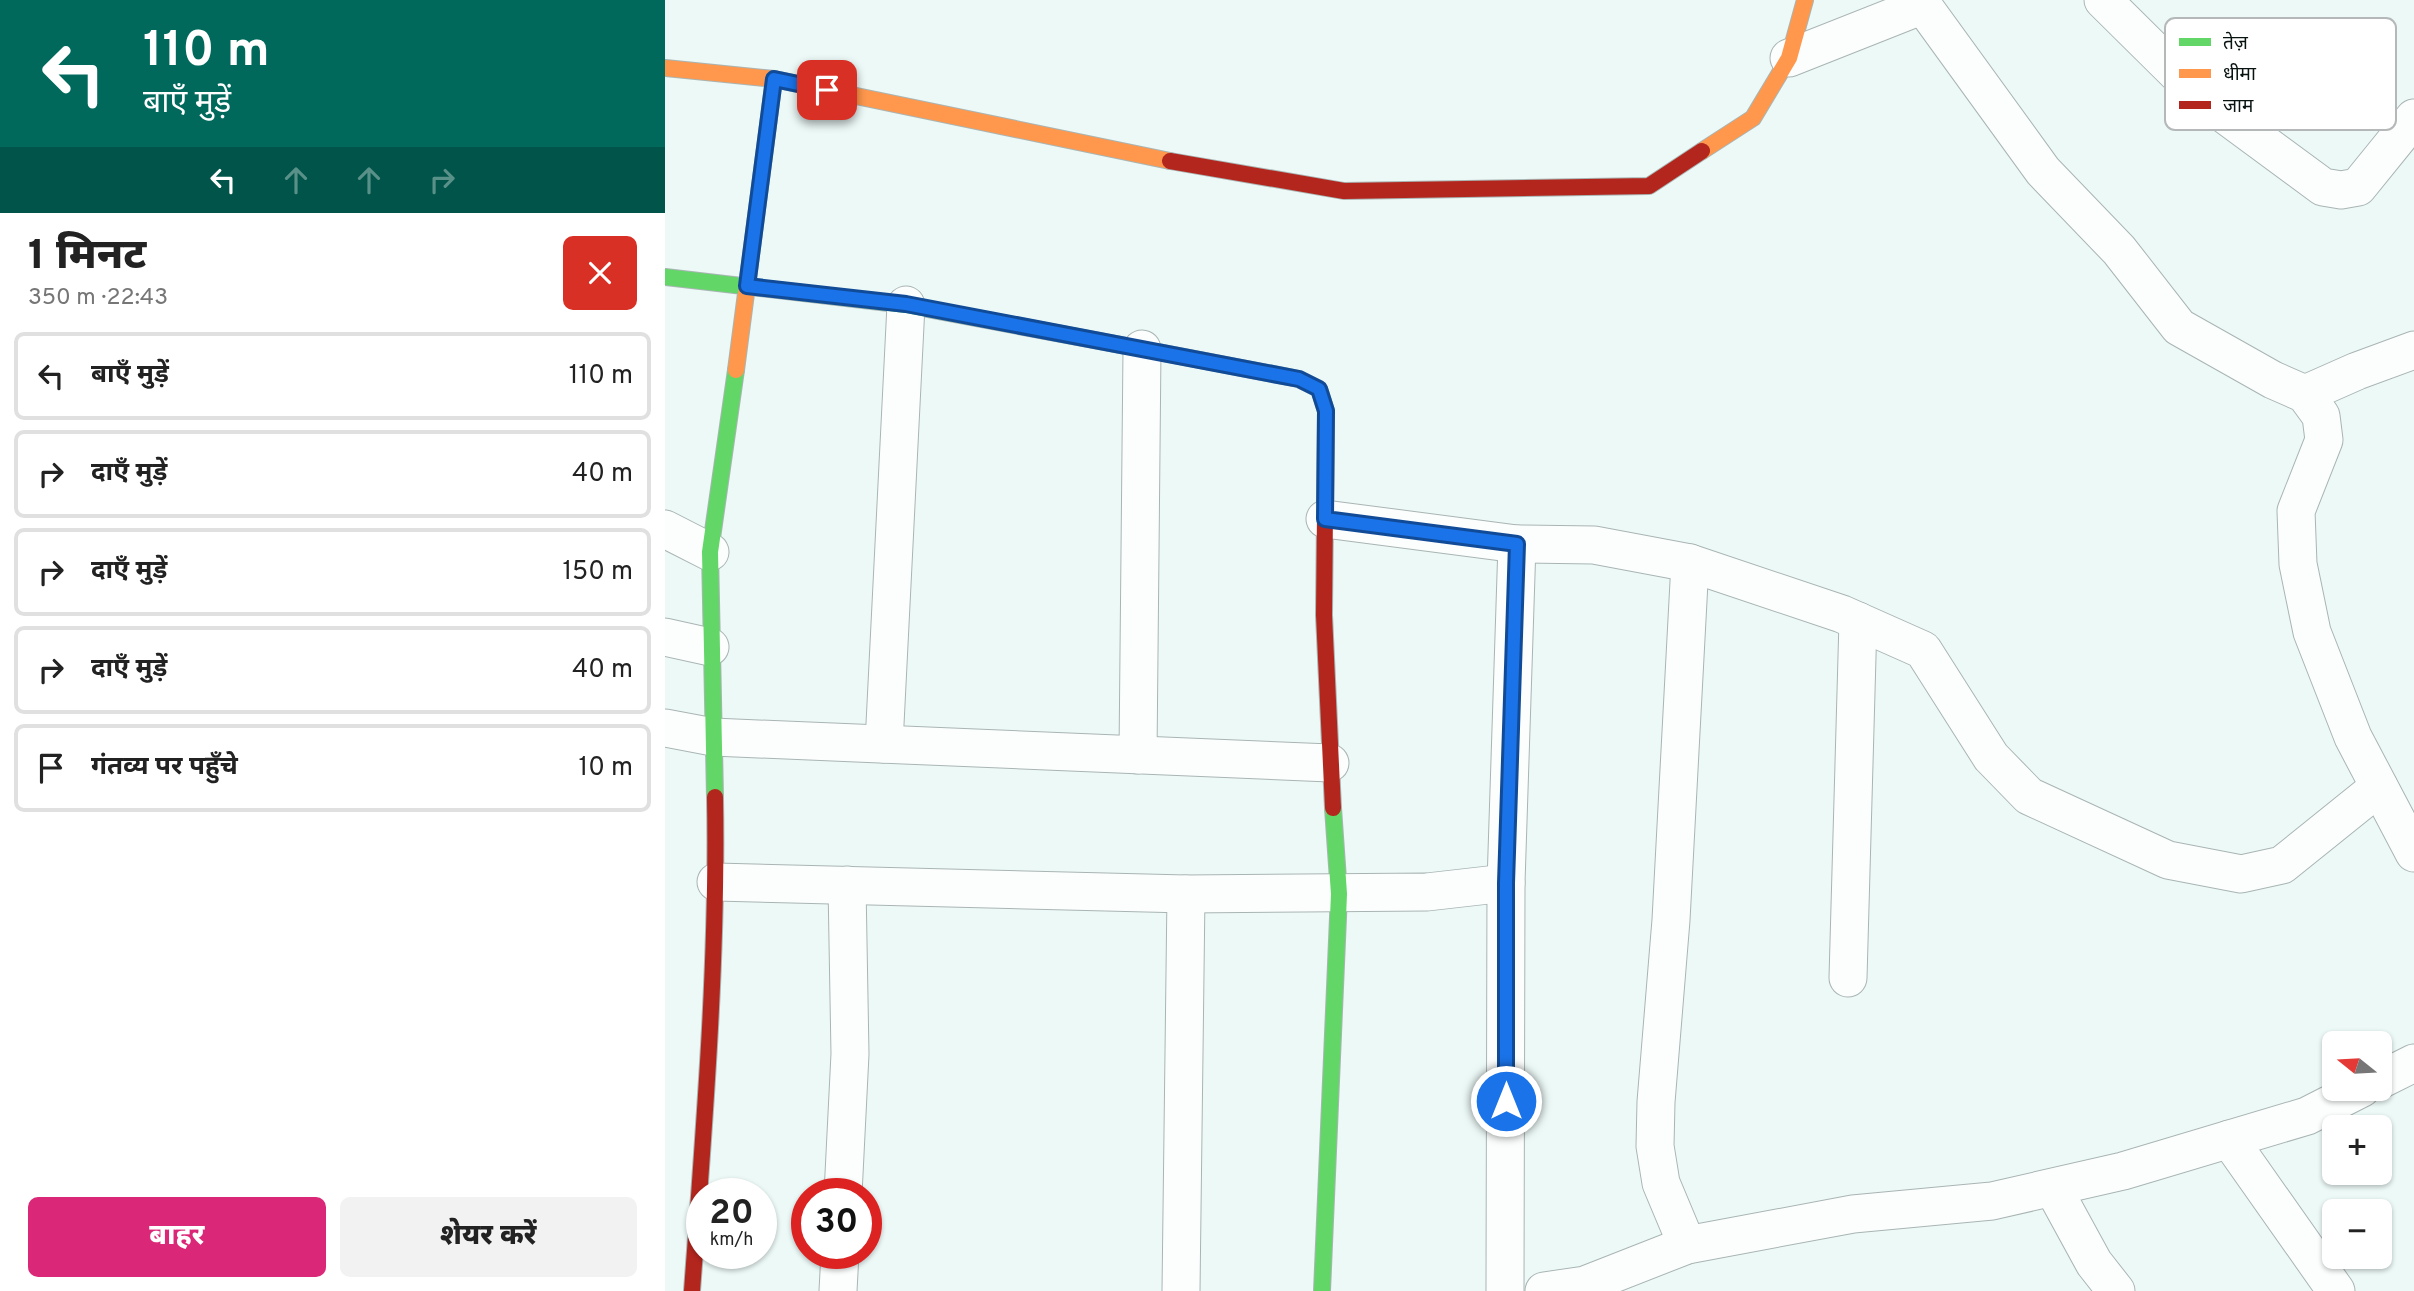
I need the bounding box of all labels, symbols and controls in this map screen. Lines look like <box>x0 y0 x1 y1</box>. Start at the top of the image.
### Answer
legend <box>2165 18 2396 130</box>
text: 110 m <box>143 22 270 84</box>
icon: left <box>28 28 119 119</box>
text: तेज़ <box>2223 31 2249 56</box>
pin <box>797 60 857 120</box>
text: धीमा <box>2223 63 2257 87</box>
icon: arrive <box>808 71 846 109</box>
text: बाएँ मुड़ें <box>143 84 231 124</box>
text: जाम <box>2223 95 2254 119</box>
icon: left <box>204 161 242 199</box>
icon: ahead <box>277 161 315 199</box>
icon: ahead <box>350 161 388 199</box>
icon: right <box>423 161 461 199</box>
text: 1 मिनट <box>28 231 146 284</box>
button: close <box>563 236 637 310</box>
text: 350 m · 22:43 <box>28 284 168 313</box>
icon: left <box>32 357 70 395</box>
text: बाएँ मुड़ें <box>91 359 169 392</box>
text: 110 m <box>569 360 633 393</box>
icon: right <box>32 455 70 493</box>
text: दाएँ मुड़ें <box>91 457 167 490</box>
text: 40 m <box>572 458 633 491</box>
icon: right <box>32 553 70 591</box>
text: दाएँ मुड़ें <box>91 555 167 588</box>
text: 150 m <box>562 556 633 589</box>
icon: right <box>32 651 70 689</box>
text: दाएँ मुड़ें <box>91 653 167 686</box>
text: 40 m <box>572 654 633 687</box>
icon: arrive <box>32 749 70 787</box>
text: गंतव्य पर पहुँचे <box>91 751 238 784</box>
text: 10 m <box>578 752 633 785</box>
north arrow <box>2322 1031 2392 1101</box>
map controls <box>2322 1031 2392 1269</box>
position arrow <box>1469 1064 1543 1138</box>
button: + <box>2322 1115 2392 1185</box>
speed limit sign: 30 <box>791 1178 882 1269</box>
text: 20 <box>709 1192 754 1236</box>
button: बाहर <box>28 1197 326 1277</box>
button: शेयर करें <box>340 1197 637 1277</box>
button: − <box>2322 1199 2392 1269</box>
text: km/h <box>710 1229 753 1252</box>

